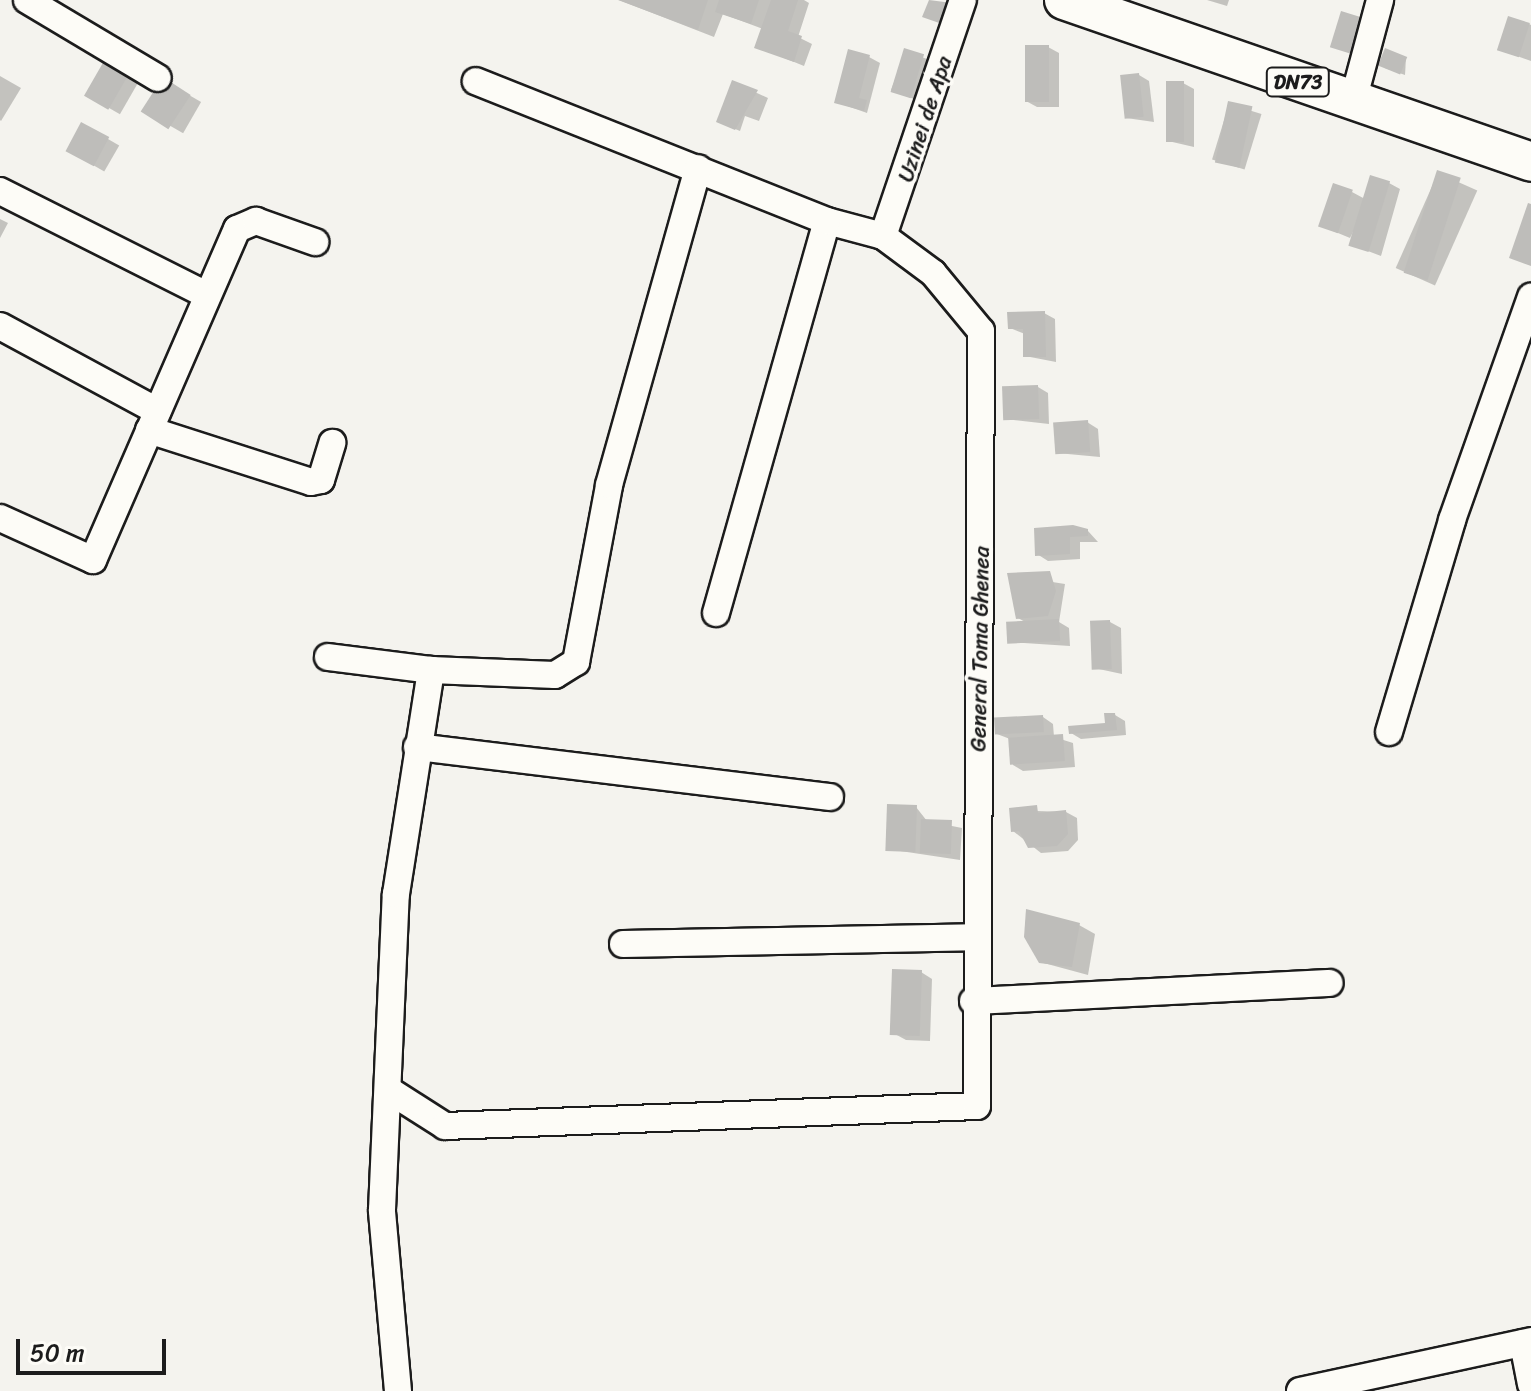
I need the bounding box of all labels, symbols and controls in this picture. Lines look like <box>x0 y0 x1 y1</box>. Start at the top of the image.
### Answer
street label: Uzinei de Apa <box>892 53 958 185</box>
road number: DN73 <box>1264 66 1332 98</box>
street label: General Toma Ghenea <box>965 546 995 752</box>
scale bar <box>20 1323 170 1373</box>
text: 50 m <box>30 1332 85 1374</box>

